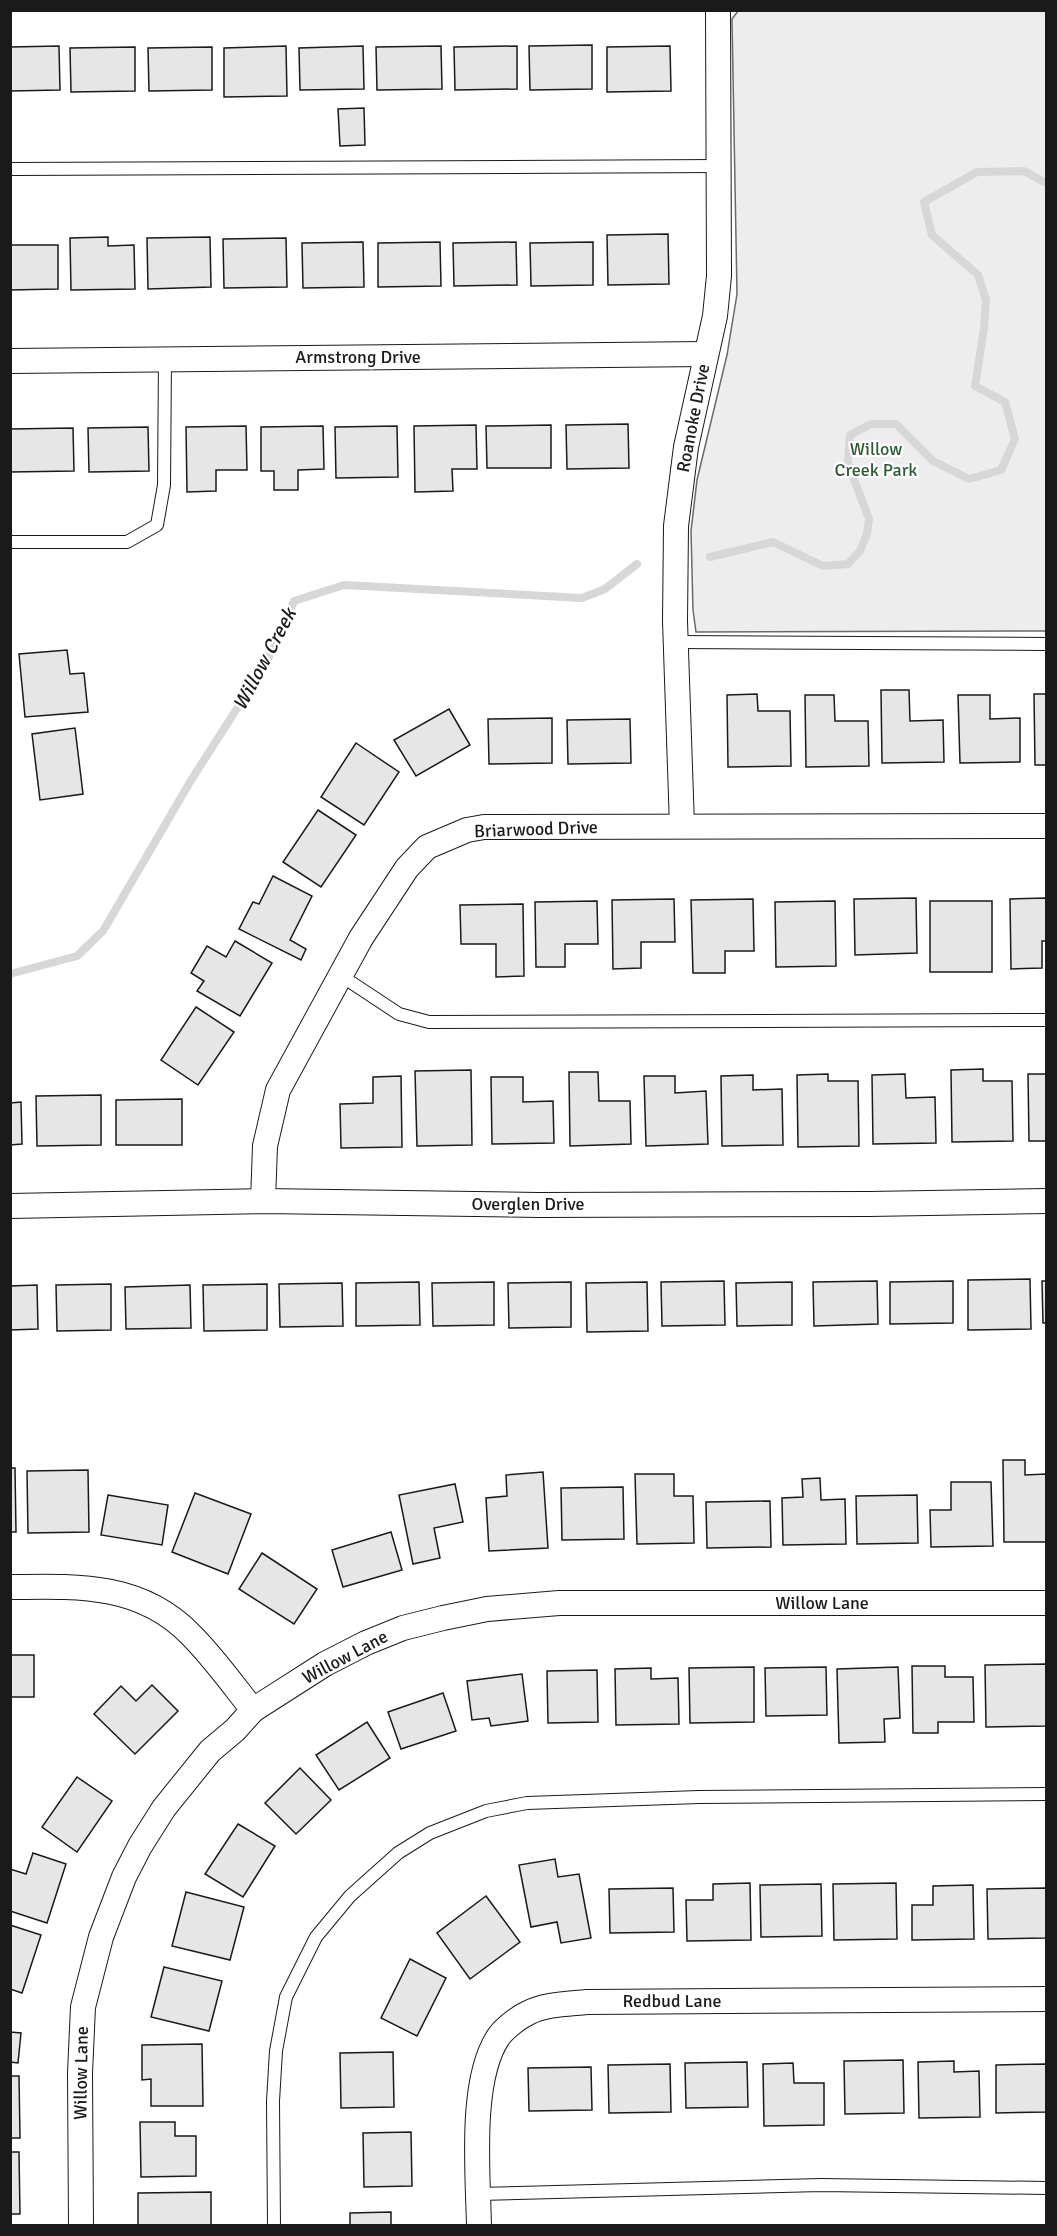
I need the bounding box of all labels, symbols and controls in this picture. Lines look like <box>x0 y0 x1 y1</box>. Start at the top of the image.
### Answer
street label: Armstrong Drive <box>295 346 421 368</box>
street label: Roanoke Drive <box>672 362 714 474</box>
park label: Willow Creek Park <box>835 438 917 481</box>
water label: Willow Creek <box>227 602 303 715</box>
street label: Briarwood Drive <box>474 816 598 842</box>
street label: Overglen Drive <box>472 1193 584 1215</box>
street label: Willow Lane <box>775 1592 869 1614</box>
street label: Willow Lane <box>298 1625 392 1689</box>
street label: Redbud Lane <box>622 1990 722 2012</box>
street label: Willow Lane <box>69 2026 93 2120</box>

